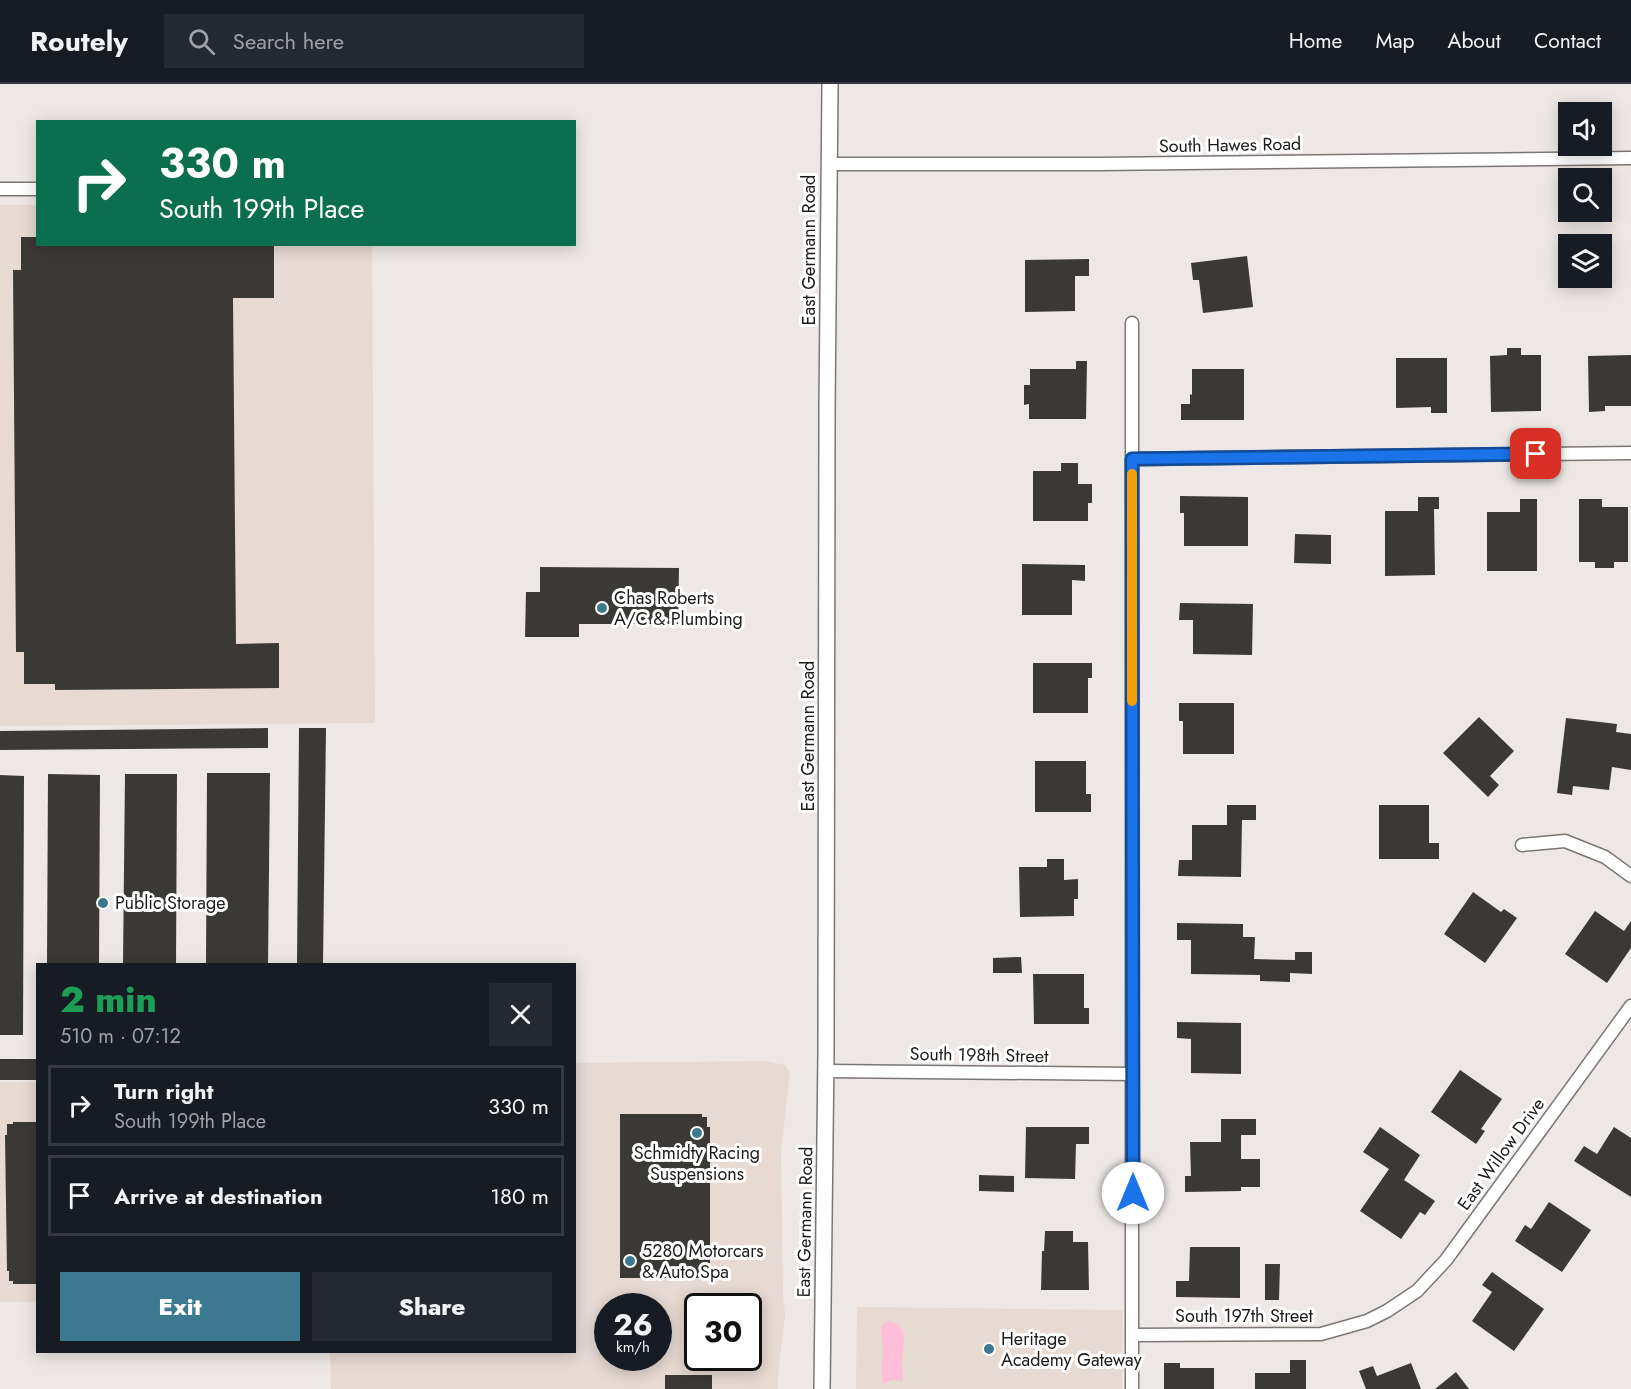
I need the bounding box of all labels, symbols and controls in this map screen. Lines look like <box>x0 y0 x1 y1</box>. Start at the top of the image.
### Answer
search box <box>164 14 584 68</box>
text: Routely <box>30 21 128 62</box>
icon: search <box>185 25 218 58</box>
text: Search here <box>233 25 344 57</box>
text: Home <box>1289 26 1342 56</box>
text: Map <box>1375 26 1415 56</box>
text: About <box>1448 26 1501 56</box>
text: Contact <box>1534 26 1601 56</box>
map controls <box>1558 102 1612 288</box>
button: sound <box>1558 102 1612 156</box>
street label: South Hawes Road <box>1159 131 1301 159</box>
text: 330 m <box>159 133 286 194</box>
icon: right <box>60 144 138 222</box>
button: search <box>1558 168 1612 222</box>
street label: East Germann Road <box>796 175 822 325</box>
text: South 199th Place <box>159 189 364 228</box>
button: layers <box>1558 234 1612 288</box>
pin <box>1510 428 1561 479</box>
icon: arrive <box>1519 437 1552 470</box>
place label: Chas Roberts A/C & Plumbing <box>614 585 743 632</box>
marker: Chas Roberts A/C & Plumbing <box>595 601 609 615</box>
street label: East Germann Road <box>795 661 821 811</box>
place label: Public Storage <box>115 890 225 916</box>
marker: Public Storage <box>96 896 110 910</box>
text: 2 min <box>60 973 157 1025</box>
button: close <box>489 983 552 1046</box>
text: 510 m · 07:12 <box>60 1022 181 1051</box>
street label: South 198th Street <box>909 1041 1049 1069</box>
text: Turn right <box>114 1075 214 1107</box>
icon: right <box>63 1089 96 1122</box>
text: 330 m <box>488 1090 549 1122</box>
street label: East Willow Drive <box>1451 1092 1551 1216</box>
text: South 199th Place <box>114 1107 266 1136</box>
marker: Schmidty Racing Suspensions <box>690 1126 704 1140</box>
place label: Schmidty Racing Suspensions <box>634 1140 760 1187</box>
street label: East Germann Road <box>791 1146 819 1298</box>
position arrow <box>1101 1161 1165 1225</box>
icon: arrive <box>63 1179 96 1212</box>
text: Arrive at destination <box>114 1180 323 1212</box>
text: 180 m <box>490 1180 549 1212</box>
place label: 5280 Motorcars & Auto Spa <box>642 1238 764 1285</box>
marker: 5280 Motorcars & Auto Spa <box>623 1254 637 1268</box>
button: Exit <box>60 1272 300 1341</box>
button: Share <box>312 1272 552 1341</box>
speed limit sign: 30 <box>684 1293 762 1371</box>
text: 26 <box>613 1303 653 1346</box>
street label: South 197th Street <box>1175 1303 1314 1329</box>
place label: Heritage Academy Gateway <box>1001 1326 1142 1373</box>
text: km/h <box>616 1336 650 1358</box>
marker: Heritage Academy Gateway <box>982 1342 996 1356</box>

